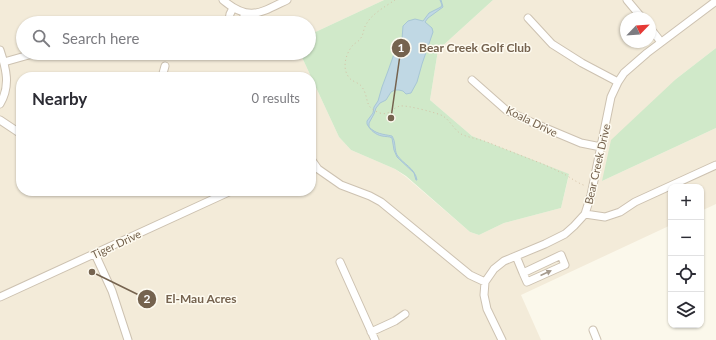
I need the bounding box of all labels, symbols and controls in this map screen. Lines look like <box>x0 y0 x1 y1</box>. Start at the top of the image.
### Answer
north arrow <box>620 12 656 48</box>
search box <box>16 16 316 60</box>
icon: search <box>30 27 52 49</box>
text: Search here <box>62 29 139 47</box>
callout: Bear Creek Golf Club <box>391 36 539 60</box>
text: 1 <box>398 40 405 55</box>
text: Bear Creek Golf Club <box>419 40 531 55</box>
text: Nearby <box>32 88 87 109</box>
text: 0 results <box>252 90 300 106</box>
street label: Koala Drive <box>504 103 560 139</box>
street label: Bear Creek Drive <box>581 122 613 206</box>
map controls <box>668 184 704 328</box>
button: + <box>668 184 704 220</box>
button: − <box>668 220 704 256</box>
street label: Tiger Drive <box>89 227 143 261</box>
button: locate <box>668 256 704 292</box>
one-way arrow <box>541 270 552 276</box>
callout: El-Mau Acres <box>137 287 244 311</box>
text: 2 <box>144 291 151 306</box>
text: El-Mau Acres <box>166 291 236 306</box>
button: layers <box>668 292 704 328</box>

